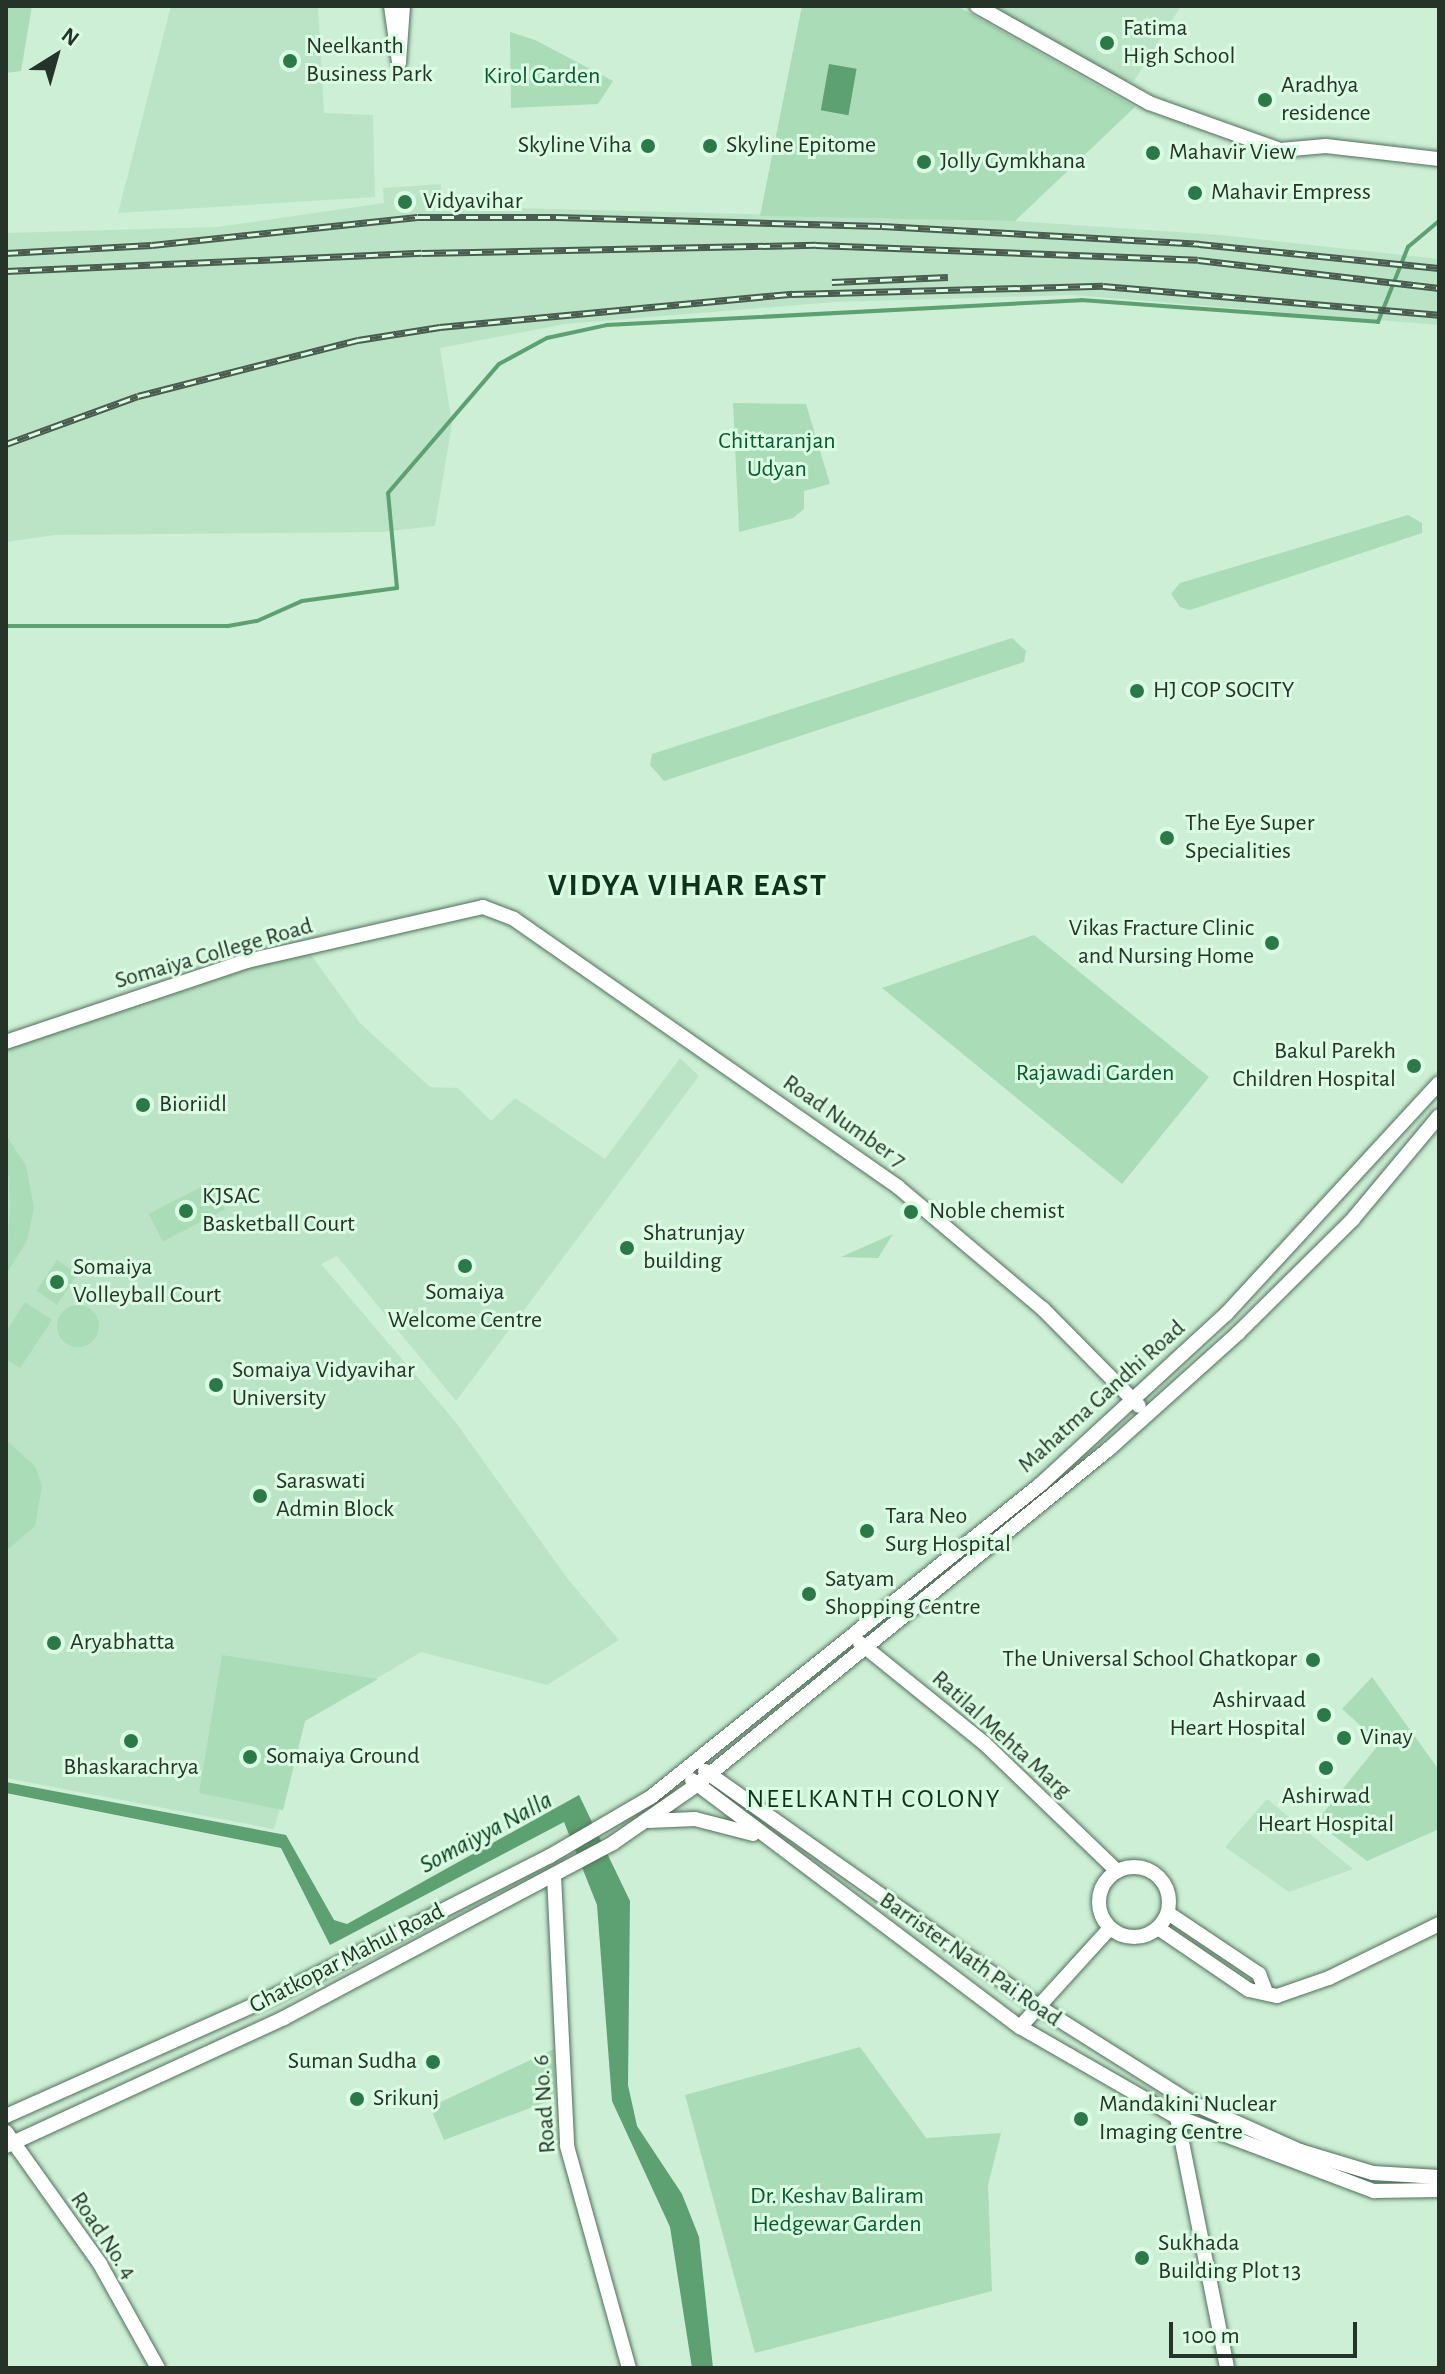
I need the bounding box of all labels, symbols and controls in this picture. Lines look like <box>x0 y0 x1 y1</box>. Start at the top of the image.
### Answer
place label: Fatima High School <box>1123 15 1235 71</box>
north arrow <box>16 16 96 96</box>
text: N <box>58 23 83 50</box>
place label: Neelkanth Business Park <box>306 33 432 89</box>
marker: Fatima High School <box>1098 34 1116 52</box>
marker: Neelkanth Business Park <box>281 52 299 70</box>
park label: Kirol Garden <box>484 63 600 91</box>
place label: Aradhya residence <box>1281 72 1371 128</box>
marker: Aradhya residence <box>1256 91 1274 109</box>
place label: Skyline Viha <box>518 132 632 160</box>
place label: Skyline Epitome <box>726 132 876 160</box>
marker: Skyline Viha <box>639 137 657 155</box>
marker: Skyline Epitome <box>701 137 719 155</box>
place label: Mahavir View <box>1169 139 1296 167</box>
marker: Mahavir View <box>1144 144 1162 162</box>
place label: Jolly Gymkhana <box>940 148 1086 176</box>
marker: Jolly Gymkhana <box>915 153 933 171</box>
place label: Mahavir Empress <box>1211 179 1371 207</box>
marker: Mahavir Empress <box>1186 184 1204 202</box>
place label: Vidyavihar <box>423 188 522 216</box>
marker: Vidyavihar <box>394 191 416 213</box>
park label: Chittaranjan Udyan <box>718 428 836 484</box>
place label: HJ COP SOCITY <box>1153 677 1295 705</box>
marker: HJ COP SOCITY <box>1128 682 1146 700</box>
place label: The Eye Super Specialities <box>1185 810 1314 866</box>
marker: The Eye Super Specialities <box>1156 827 1178 849</box>
district label: VIDYA VIHAR EAST <box>548 866 828 904</box>
street label: Somaiya College Road <box>112 912 316 996</box>
place label: Vikas Fracture Clinic and Nursing Home <box>1069 915 1254 971</box>
marker: Vikas Fracture Clinic and Nursing Home <box>1261 932 1283 954</box>
place label: Bakul Parekh Children Hospital <box>1232 1038 1396 1094</box>
marker: Bakul Parekh Children Hospital <box>1403 1055 1425 1077</box>
park label: Rajawadi Garden <box>1016 1060 1174 1088</box>
street label: Road Number 7 <box>777 1069 911 1175</box>
place label: Bioriidl <box>159 1091 227 1119</box>
marker: Bioriidl <box>134 1096 152 1114</box>
place label: KJSAC Basketball Court <box>202 1183 355 1239</box>
place label: Noble chemist <box>929 1198 1064 1226</box>
marker: Noble chemist <box>900 1201 922 1223</box>
marker: KJSAC Basketball Court <box>177 1202 195 1220</box>
place label: Shatrunjay building <box>643 1220 745 1276</box>
marker: Shatrunjay building <box>618 1239 636 1257</box>
place label: Somaiya Volleyball Court <box>73 1254 221 1310</box>
marker: Somaiya Welcome Centre <box>456 1257 474 1275</box>
marker: Somaiya Volleyball Court <box>48 1273 66 1291</box>
place label: Somaiya Welcome Centre <box>388 1279 542 1335</box>
street label: Mahatma Gandhi Road <box>1012 1314 1192 1480</box>
place label: Somaiya Vidyavihar University <box>232 1357 415 1413</box>
marker: Somaiya Vidyavihar University <box>207 1376 225 1394</box>
place label: Saraswati Admin Block <box>276 1468 394 1524</box>
marker: Saraswati Admin Block <box>251 1487 269 1505</box>
place label: Tara Neo Surg Hospital <box>885 1503 1011 1559</box>
marker: Tara Neo Surg Hospital <box>856 1520 878 1542</box>
place label: Satyam Shopping Centre <box>825 1566 981 1622</box>
marker: Satyam Shopping Centre <box>800 1585 818 1603</box>
place label: Aryabhatta <box>70 1629 175 1657</box>
marker: Aryabhatta <box>45 1634 63 1652</box>
place label: The Universal School Ghatkopar <box>1002 1646 1297 1674</box>
marker: The Universal School Ghatkopar <box>1304 1651 1322 1669</box>
street label: Ratilal Mehta Marg <box>925 1665 1077 1805</box>
place label: Ashirvaad Heart Hospital <box>1169 1687 1306 1743</box>
marker: Ashirvaad Heart Hospital <box>1313 1704 1335 1726</box>
place label: Vinay <box>1360 1724 1413 1752</box>
marker: Vinay <box>1335 1729 1353 1747</box>
marker: Bhaskarachrya <box>122 1732 140 1750</box>
place label: Somaiya Ground <box>266 1743 420 1771</box>
marker: Somaiya Ground <box>241 1748 259 1766</box>
place label: Bhaskarachrya <box>63 1754 199 1782</box>
marker: Ashirwad Heart Hospital <box>1315 1757 1337 1779</box>
place label: Ashirwad Heart Hospital <box>1258 1783 1394 1839</box>
district label: NEELKANTH COLONY <box>747 1784 1001 1816</box>
water label: Somaiyya Nalla <box>414 1785 558 1881</box>
street label: Barrister Nath Pai Road <box>873 1886 1067 2034</box>
street label: Ghatkopar Mahul Road <box>245 1897 449 2021</box>
place label: Suman Sudha <box>288 2048 417 2076</box>
marker: Suman Sudha <box>424 2053 442 2071</box>
street label: Road No. 6 <box>527 2054 563 2154</box>
place label: Srikunj <box>373 2085 439 2113</box>
marker: Srikunj <box>348 2090 366 2108</box>
place label: Mandakini Nuclear Imaging Centre <box>1099 2091 1277 2147</box>
marker: Mandakini Nuclear Imaging Centre <box>1070 2108 1092 2130</box>
park label: Dr. Keshav Baliram Hedgewar Garden <box>750 2183 924 2239</box>
street label: Road No. 4 <box>63 2187 143 2285</box>
place label: Sukhada Building Plot 13 <box>1158 2230 1301 2286</box>
marker: Sukhada Building Plot 13 <box>1133 2249 1151 2267</box>
scale bar <box>1173 2306 1361 2356</box>
text: 100 m <box>1183 2324 1240 2348</box>

